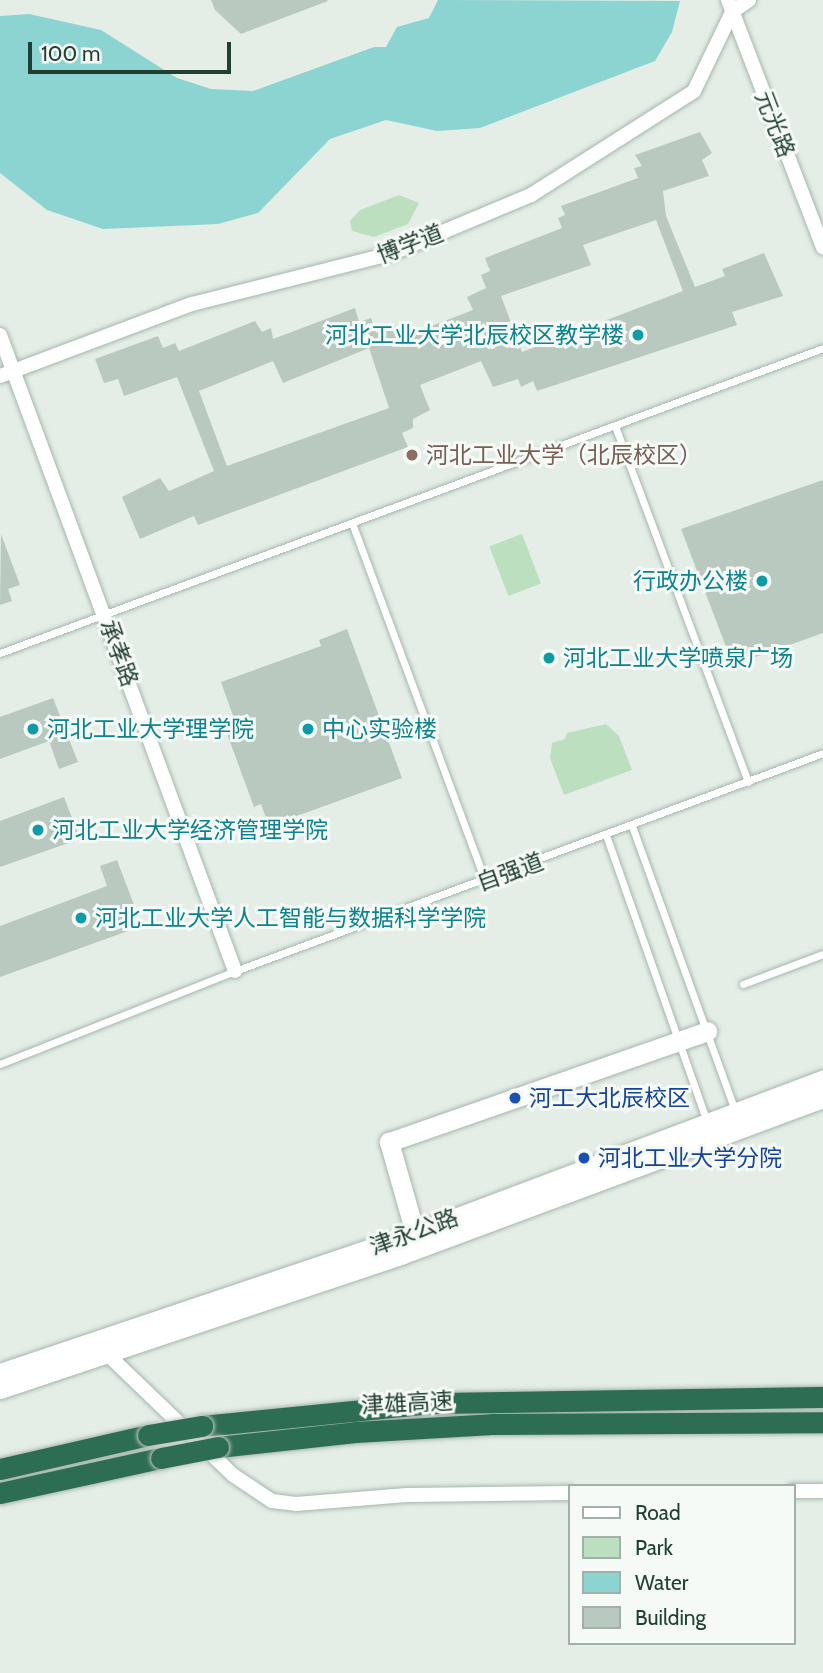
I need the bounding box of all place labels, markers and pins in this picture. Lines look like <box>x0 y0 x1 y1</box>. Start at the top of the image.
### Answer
place label: 河北工业大学北辰校区教学楼 <box>325 321 624 349</box>
marker: 河北工业大学北辰校区教学楼 <box>630 327 646 343</box>
place label: 河北工业大学（北辰校区） <box>426 441 702 469</box>
marker: 河北工业大学（北辰校区） <box>404 447 420 463</box>
place label: 行政办公楼 <box>633 567 748 595</box>
marker: 行政办公楼 <box>754 573 770 589</box>
place label: 河北工业大学喷泉广场 <box>563 644 793 672</box>
marker: 河北工业大学喷泉广场 <box>541 650 557 666</box>
place label: 河北工业大学理学院 <box>47 715 254 743</box>
place label: 中心实验楼 <box>322 715 437 743</box>
marker: 河北工业大学理学院 <box>25 721 41 737</box>
marker: 中心实验楼 <box>300 721 316 737</box>
place label: 河北工业大学经济管理学院 <box>52 816 328 844</box>
marker: 河北工业大学经济管理学院 <box>30 822 46 838</box>
place label: 河北工业大学人工智能与数据科学学院 <box>95 904 486 932</box>
marker: 河北工业大学人工智能与数据科学学院 <box>73 910 89 926</box>
place label: 河工大北辰校区 <box>529 1084 690 1112</box>
marker: 河工大北辰校区 <box>507 1090 523 1106</box>
place label: 河北工业大学分院 <box>598 1144 782 1172</box>
marker: 河北工业大学分院 <box>576 1150 592 1166</box>

